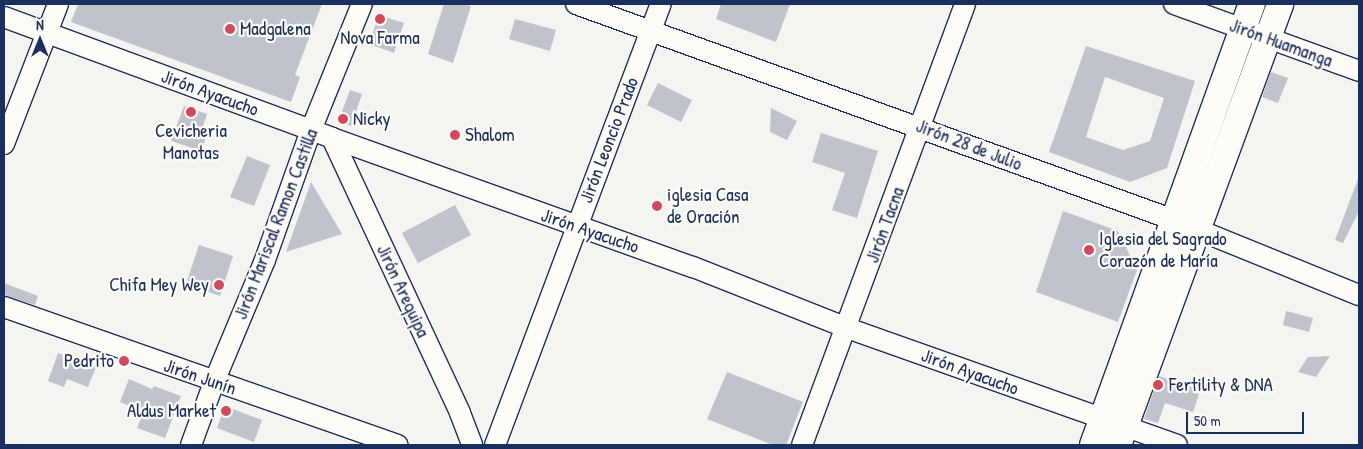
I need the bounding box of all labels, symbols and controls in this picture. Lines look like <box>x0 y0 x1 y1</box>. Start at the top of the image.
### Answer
marker: Nova Farma <box>374 13 386 25</box>
street label: Jirón Huamanga <box>1226 14 1336 72</box>
north arrow <box>15 15 65 65</box>
text: N <box>36 15 44 34</box>
place label: Madgalena <box>240 18 311 40</box>
marker: Madgalena <box>224 23 236 35</box>
place label: Nova Farma <box>340 27 420 49</box>
street label: Jirón Ayacucho <box>158 65 262 121</box>
street label: Jirón Leoncio Prado <box>575 74 643 206</box>
marker: Cevicheria Manotas <box>185 106 197 118</box>
place label: Nicky <box>353 108 391 130</box>
marker: Nicky <box>337 113 349 125</box>
street label: Jirón 28 de Julio <box>913 114 1025 176</box>
place label: Cevicheria Manotas <box>155 120 227 164</box>
place label: Shalom <box>465 124 515 146</box>
street label: Jirón Mariscal Ramon Castilla <box>229 125 323 323</box>
marker: Shalom <box>449 129 461 141</box>
place label: iglesia Casa de Oración <box>667 184 748 228</box>
street label: Jirón Tacna <box>861 184 909 266</box>
marker: iglesia Casa de Oración <box>651 200 663 212</box>
street label: Jirón Ayacucho <box>538 204 642 258</box>
place label: Iglesia del Sagrado Corazón de María <box>1099 228 1227 272</box>
street label: Jirón Arequipa <box>372 241 434 341</box>
marker: Iglesia del Sagrado Corazón de María <box>1083 244 1095 256</box>
place label: Chifa Mey Wey <box>109 274 209 296</box>
marker: Chifa Mey Wey <box>213 279 225 291</box>
street label: Jirón Ayacucho <box>918 344 1022 400</box>
place label: Pedrito <box>64 350 114 372</box>
street label: Jirón Junín <box>161 354 239 400</box>
marker: Pedrito <box>118 355 130 367</box>
place label: Fertility & DNA <box>1169 374 1273 396</box>
marker: Fertility & DNA <box>1151 378 1165 392</box>
place label: Aldus Market <box>127 400 216 422</box>
scale bar <box>1188 402 1306 434</box>
marker: Aldus Market <box>220 405 232 417</box>
text: 50 m <box>1194 410 1221 431</box>

